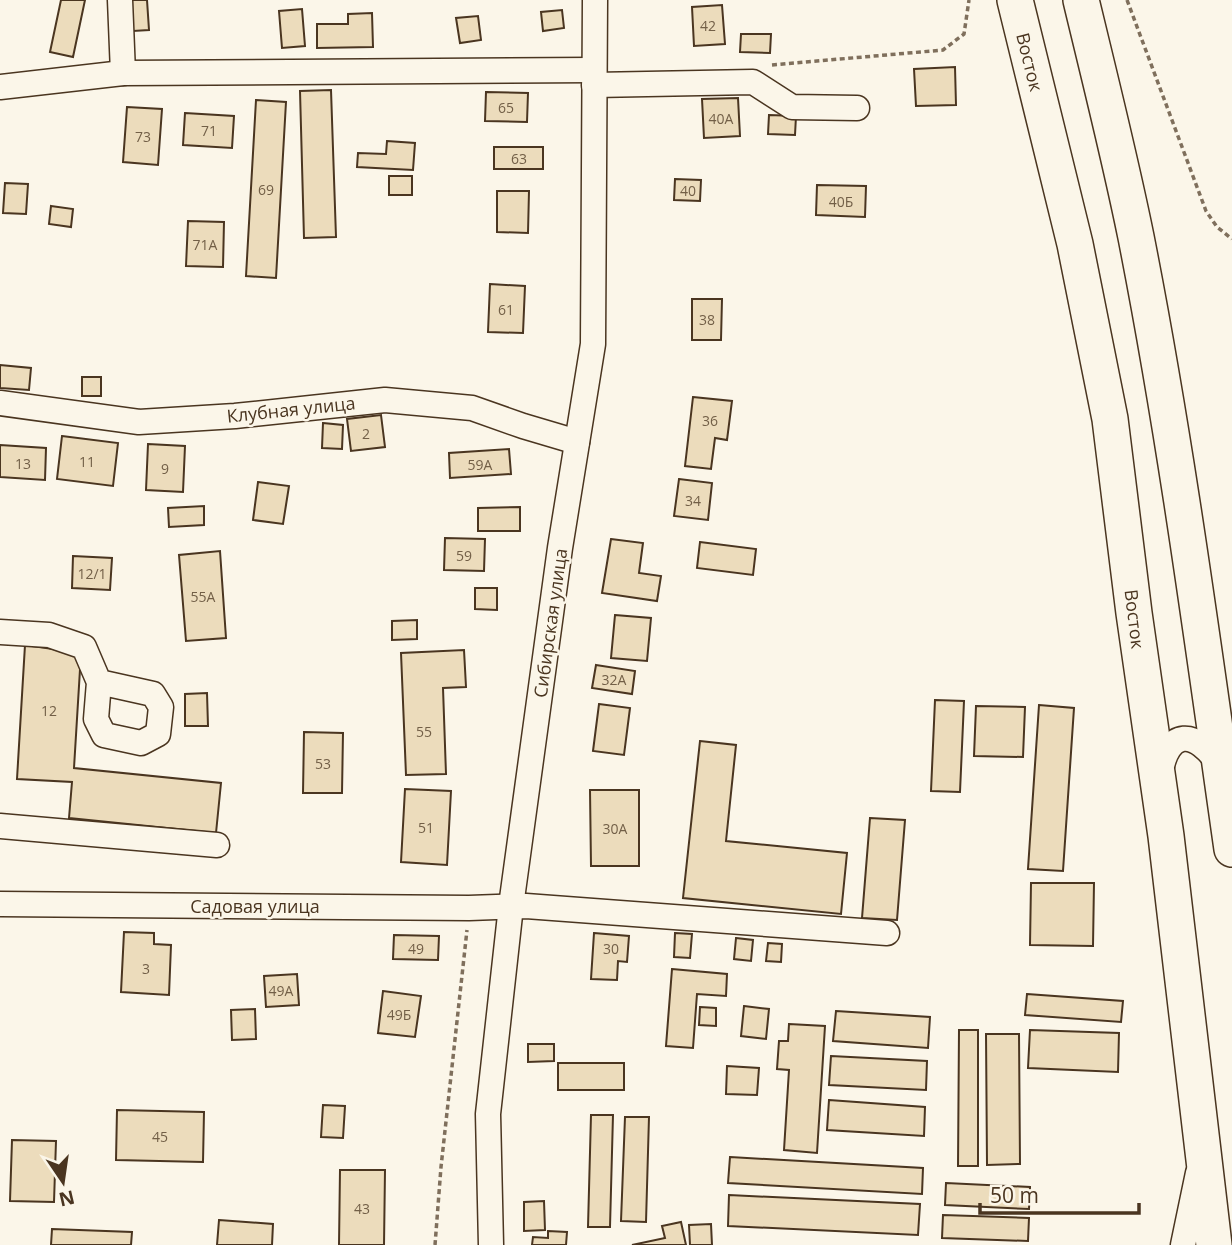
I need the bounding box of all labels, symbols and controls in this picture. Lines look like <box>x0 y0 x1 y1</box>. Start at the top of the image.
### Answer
house number: 42 <box>700 16 716 35</box>
street label: Восток <box>1011 30 1049 95</box>
house number: 65 <box>498 98 514 117</box>
house number: 40А <box>709 109 734 128</box>
house number: 71 <box>201 121 217 140</box>
house number: 73 <box>135 127 151 146</box>
house number: 63 <box>511 149 527 168</box>
house number: 69 <box>258 180 274 199</box>
house number: 40 <box>680 181 696 200</box>
house number: 40Б <box>829 192 853 211</box>
house number: 71А <box>193 235 218 254</box>
house number: 61 <box>498 300 514 319</box>
house number: 38 <box>699 310 715 329</box>
street label: Клубная улица <box>226 390 356 428</box>
house number: 36 <box>702 411 718 430</box>
house number: 2 <box>362 424 370 443</box>
house number: 11 <box>79 452 95 471</box>
house number: 13 <box>15 454 31 473</box>
house number: 59А <box>468 455 493 474</box>
house number: 9 <box>161 459 169 478</box>
house number: 34 <box>685 491 701 510</box>
house number: 59 <box>456 546 472 565</box>
street label: Сибирская улица <box>528 547 572 699</box>
house number: 12/1 <box>77 564 107 583</box>
house number: 55А <box>191 587 216 606</box>
street label: Восток <box>1119 588 1151 651</box>
house number: 32А <box>602 670 627 689</box>
house number: 12 <box>41 701 57 720</box>
house number: 55 <box>416 722 432 741</box>
house number: 53 <box>315 754 331 773</box>
house number: 51 <box>418 818 434 837</box>
house number: 30А <box>603 819 628 838</box>
street label: Садовая улица <box>190 894 320 918</box>
house number: 49 <box>408 939 424 958</box>
house number: 30 <box>603 939 619 958</box>
house number: 3 <box>142 959 150 978</box>
house number: 49А <box>269 981 294 1000</box>
house number: 49Б <box>387 1005 411 1024</box>
house number: 45 <box>152 1127 168 1146</box>
north arrow <box>28 1147 98 1217</box>
scale bar <box>980 1172 1139 1216</box>
text: 50 m <box>990 1181 1039 1209</box>
text: N <box>56 1184 77 1213</box>
house number: 43 <box>354 1199 370 1218</box>

